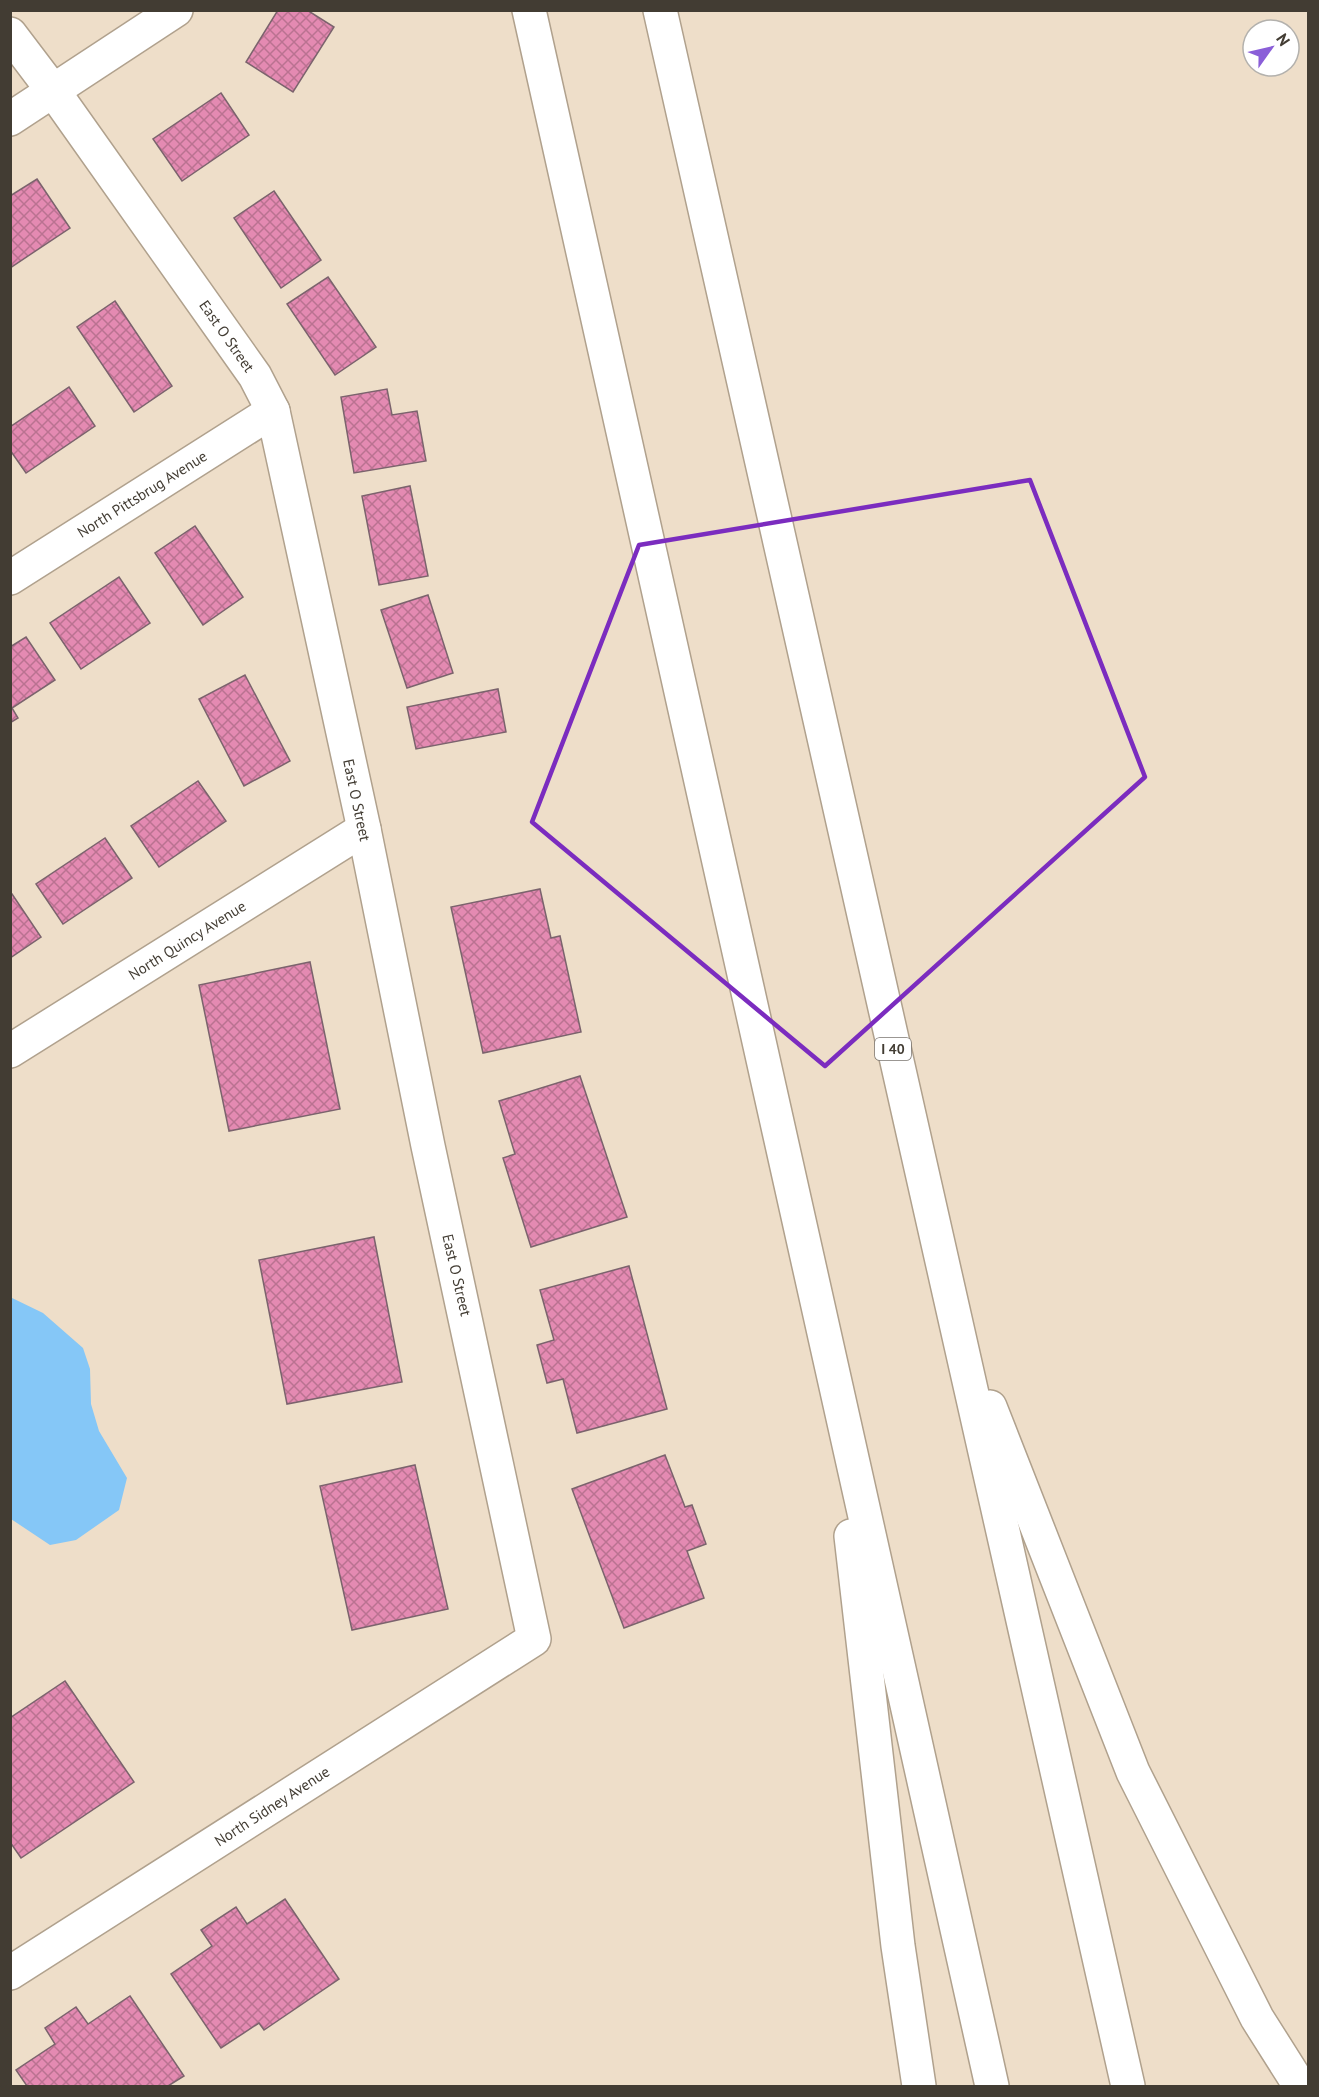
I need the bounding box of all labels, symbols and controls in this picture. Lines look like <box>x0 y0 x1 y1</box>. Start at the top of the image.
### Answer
north arrow <box>1241 18 1301 78</box>
text: N <box>1272 30 1295 50</box>
street label: East O Street <box>195 296 259 376</box>
street label: North Pittsbrug Avenue <box>74 446 210 542</box>
street label: East O Street <box>339 757 375 843</box>
street label: North Quincy Avenue <box>125 896 249 984</box>
road number: I 40 <box>875 1038 911 1060</box>
street label: East O Street <box>438 1232 476 1318</box>
street label: North Sidney Avenue <box>211 1762 333 1850</box>

